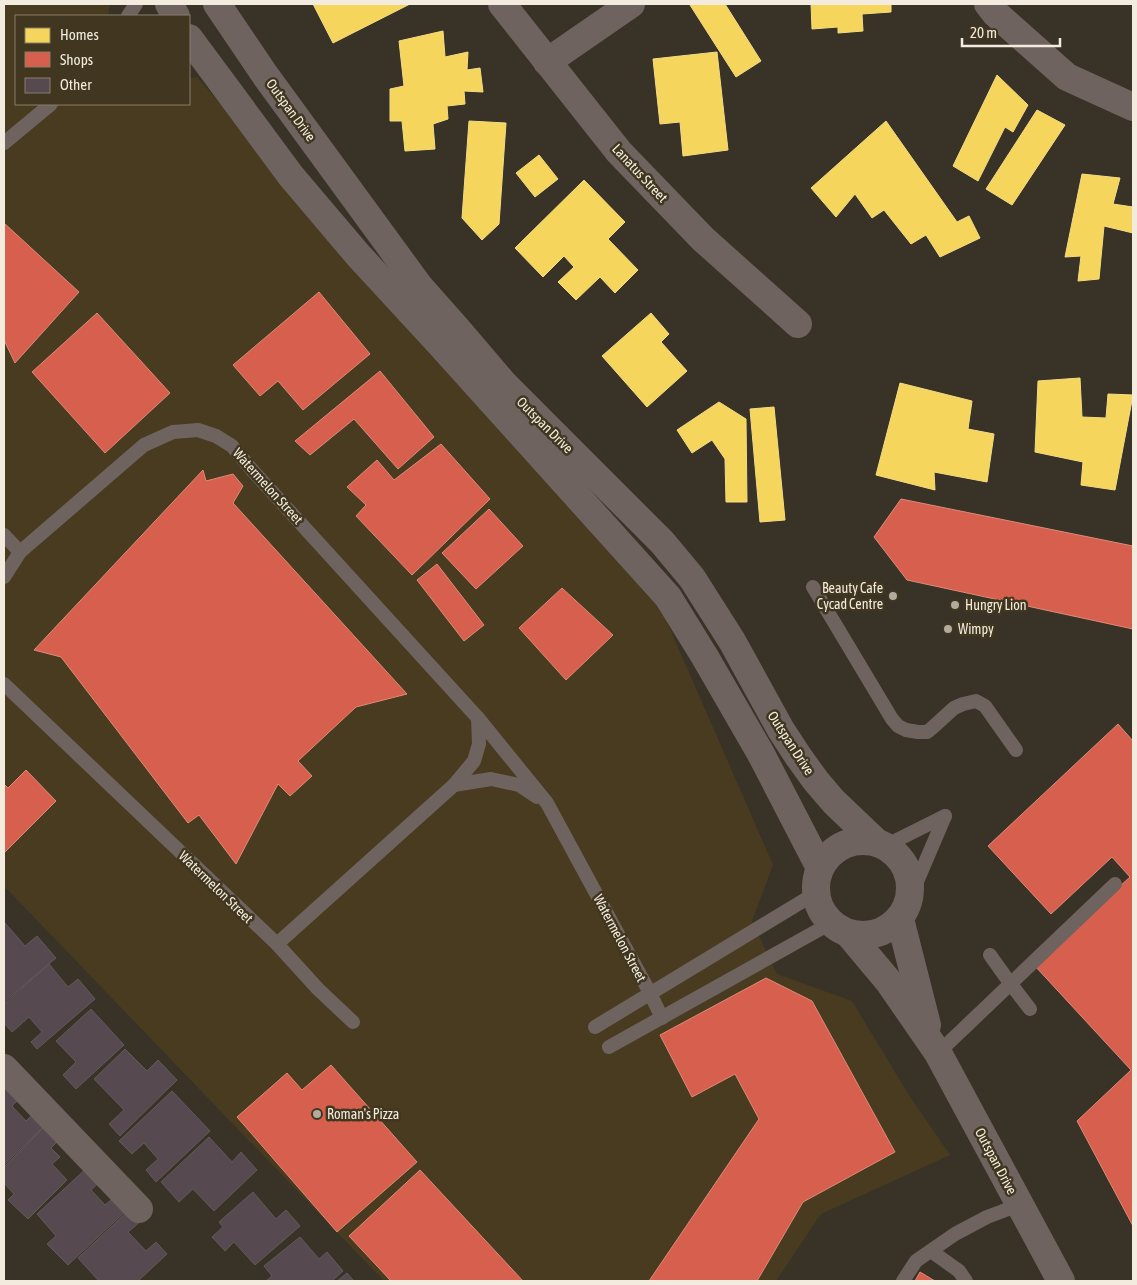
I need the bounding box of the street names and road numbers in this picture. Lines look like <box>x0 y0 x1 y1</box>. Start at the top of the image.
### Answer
street label: Outspan Drive <box>263 76 319 144</box>
street label: Lanatus Street <box>609 141 671 205</box>
street label: Outspan Drive <box>514 394 576 456</box>
street label: Watermelon Street <box>230 445 306 527</box>
street label: Outspan Drive <box>764 708 818 778</box>
street label: Watermelon Street <box>176 848 256 926</box>
street label: Watermelon Street <box>590 892 650 984</box>
street label: Outspan Drive <box>972 1125 1020 1197</box>

